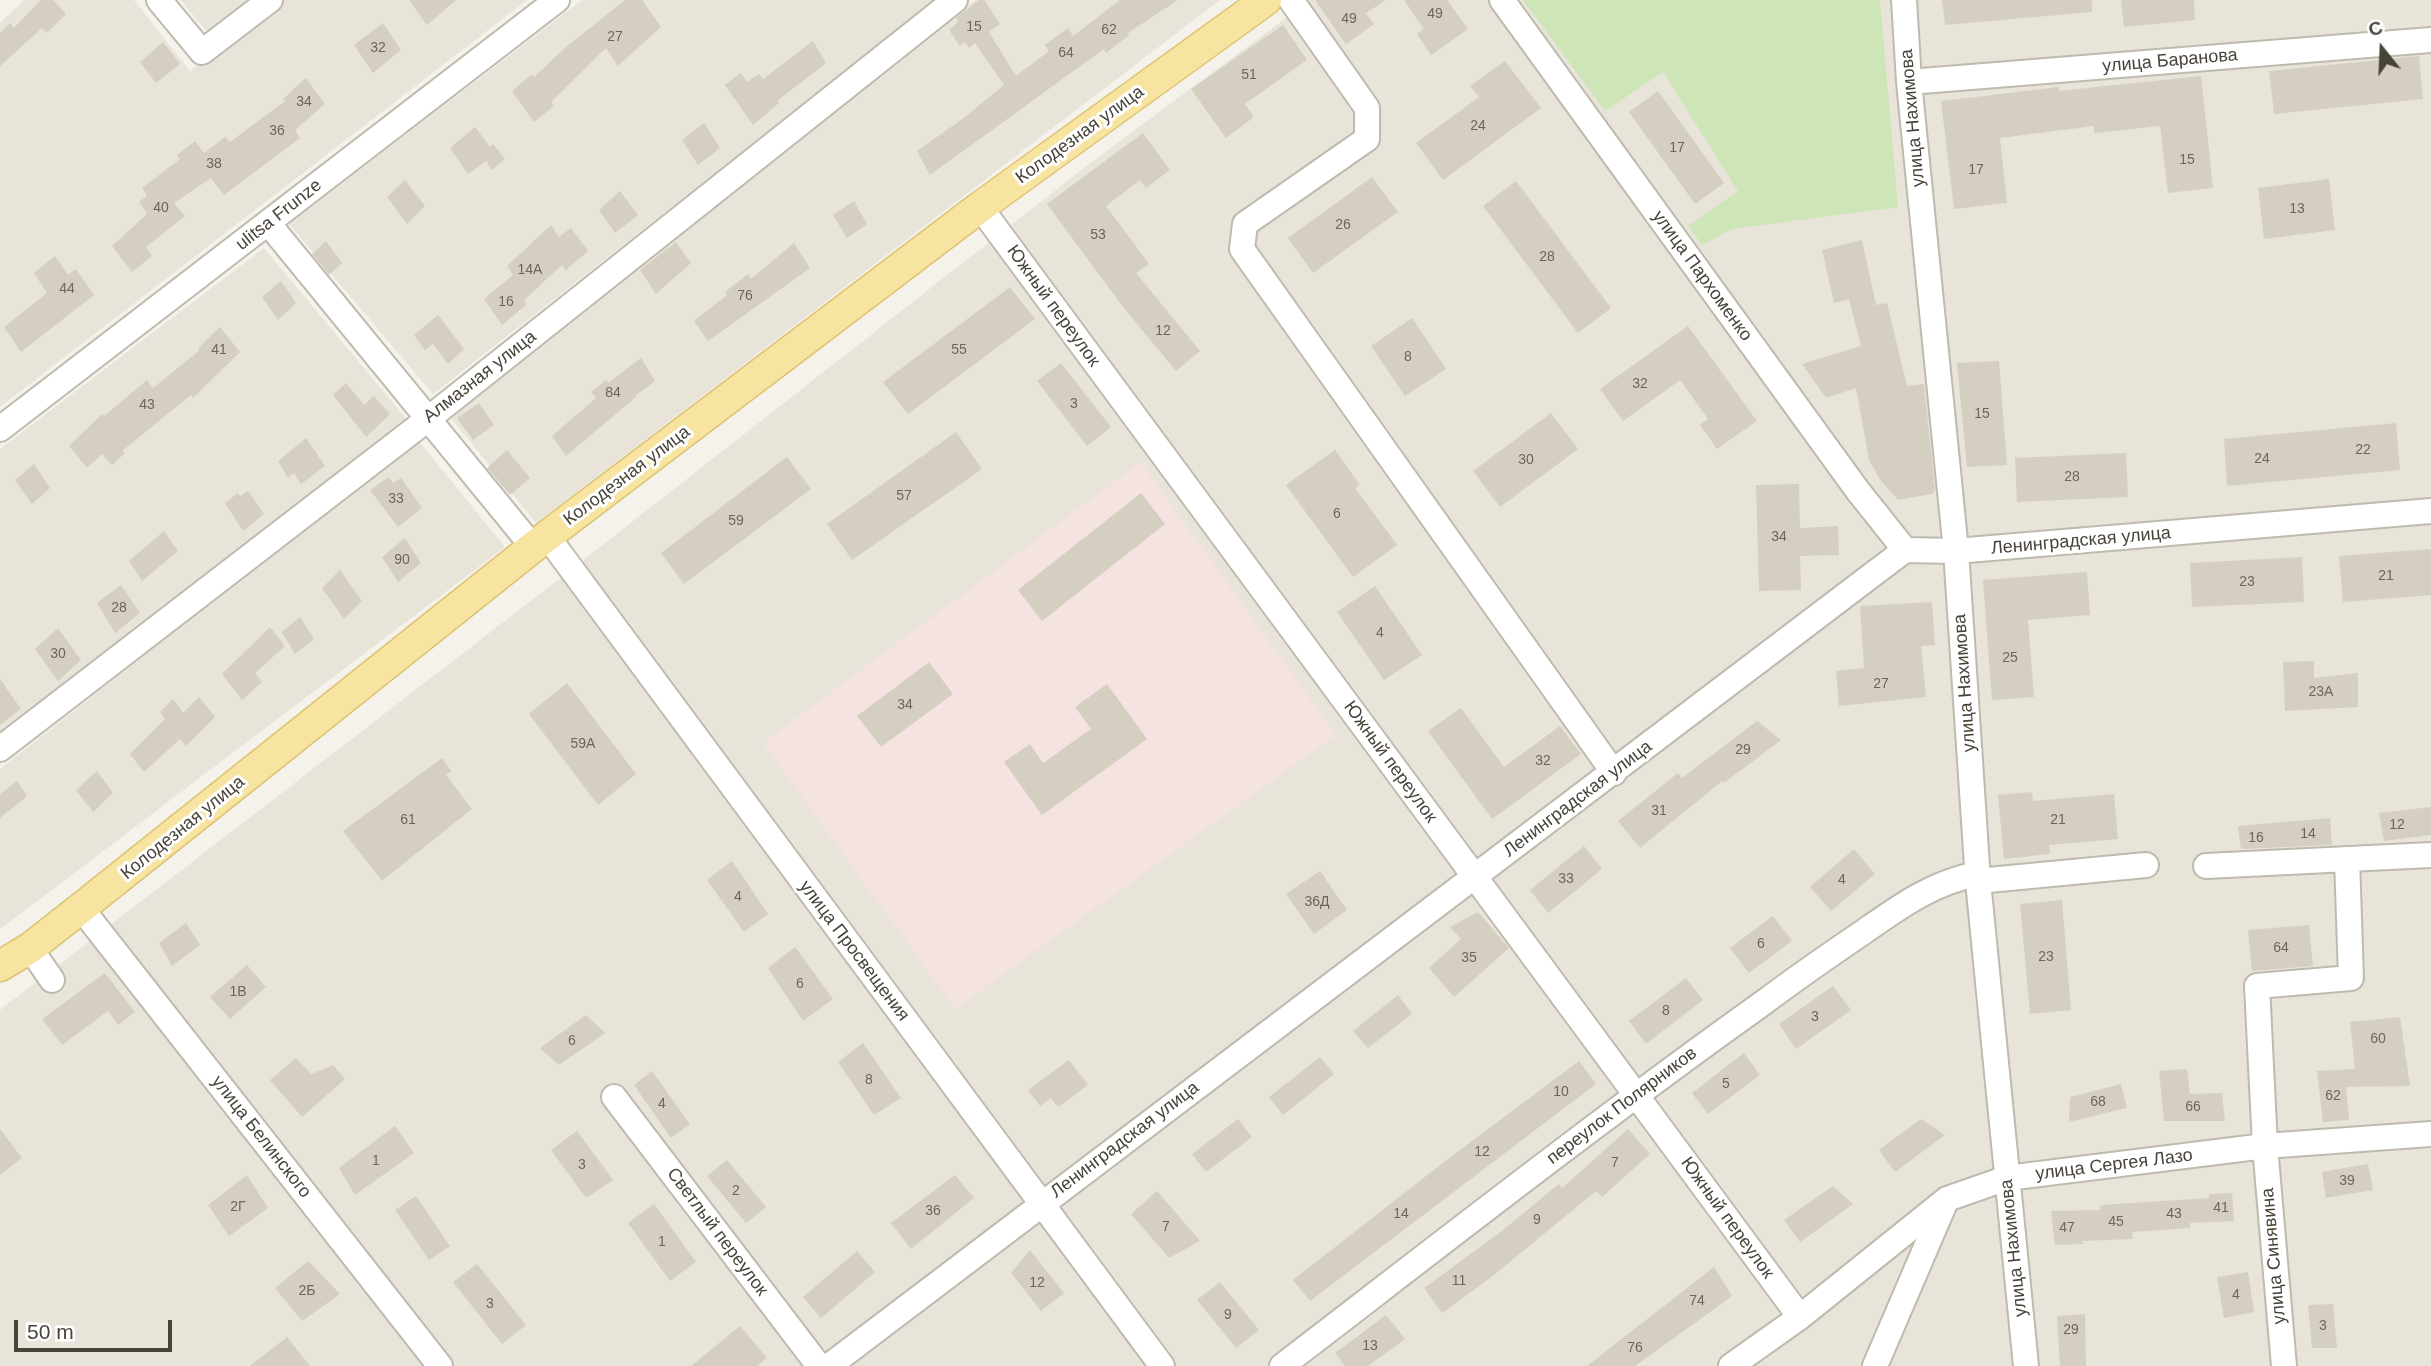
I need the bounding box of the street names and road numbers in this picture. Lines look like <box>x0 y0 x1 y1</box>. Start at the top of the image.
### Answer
street label: улица Баранова <box>2101 44 2239 78</box>
street label: улица Нахимова <box>1896 48 1930 188</box>
street label: Колодезная улица <box>1012 81 1148 189</box>
street label: ulitsa Frunze <box>232 175 326 255</box>
street label: улица Пархоменко <box>1647 206 1757 346</box>
street label: Южный переулок <box>1002 241 1104 371</box>
street label: Алмазная улица <box>419 326 541 428</box>
street label: Колодезная улица <box>559 421 695 531</box>
street label: Ленинградская улица <box>1990 522 2172 560</box>
street label: улица Нахимова <box>1949 613 1981 753</box>
street label: Южный переулок <box>1339 697 1441 827</box>
street label: Ленинградская улица <box>1499 736 1657 862</box>
street label: Колодезная улица <box>117 771 249 885</box>
street label: улица Просвещения <box>794 877 914 1025</box>
street label: переулок Полярников <box>1543 1043 1701 1169</box>
street label: улица Белинского <box>206 1071 316 1203</box>
street label: Ленинградская улица <box>1046 1077 1204 1203</box>
street label: улица Сергея Лазо <box>2034 1145 2194 1185</box>
street label: Южный переулок <box>1676 1153 1778 1283</box>
street label: Светлый переулок <box>662 1164 772 1300</box>
street label: улица Нахимова <box>1996 1178 2032 1318</box>
street label: улица Синявина <box>2257 1187 2291 1325</box>

